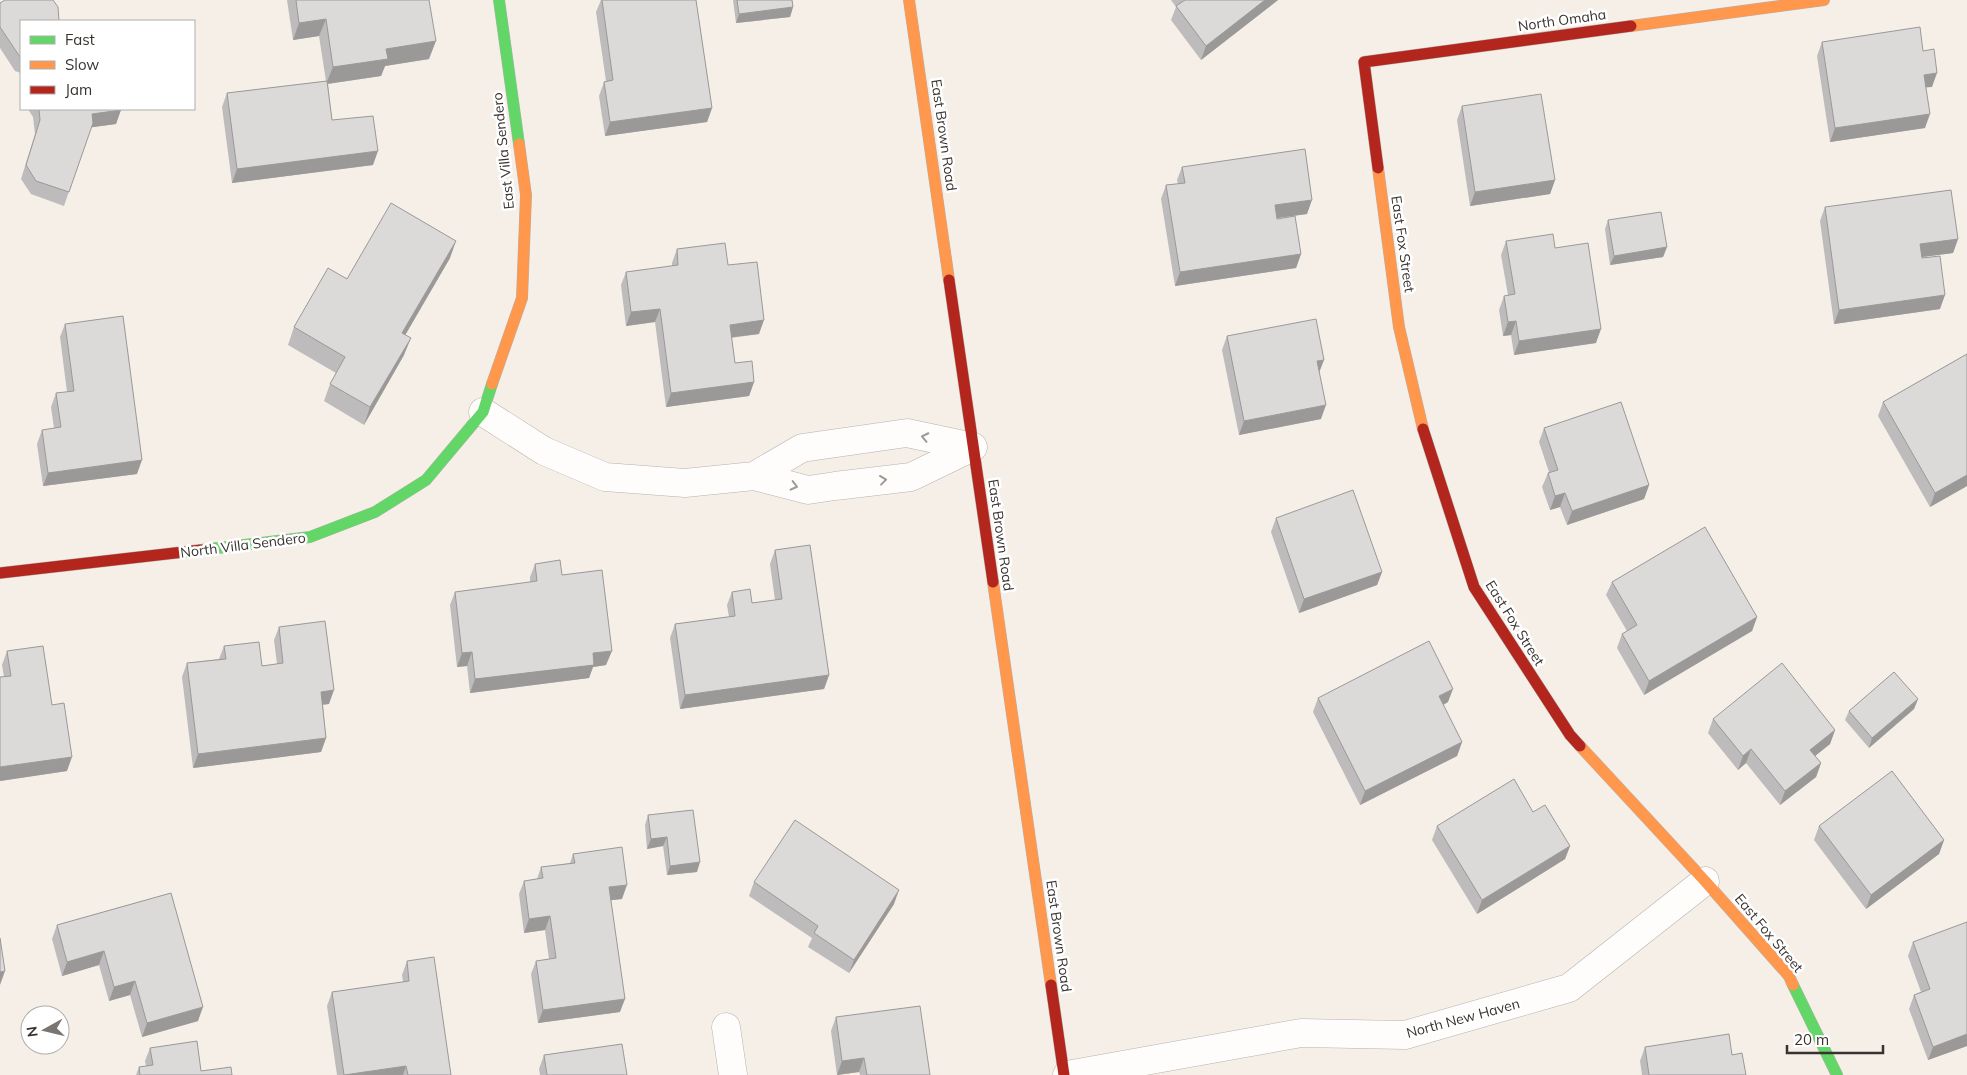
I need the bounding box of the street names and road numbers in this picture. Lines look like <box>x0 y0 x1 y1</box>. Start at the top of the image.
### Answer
street label: North Omaha <box>1517 5 1607 35</box>
street label: East Brown Road <box>927 78 961 192</box>
street label: East Villa Sendero <box>488 92 518 210</box>
street label: East Fox Street <box>1387 195 1419 294</box>
street label: East Brown Road <box>984 478 1018 592</box>
street label: North Villa Sendero <box>179 528 307 562</box>
street label: East Fox Street <box>1482 577 1548 669</box>
street label: East Brown Road <box>1042 879 1076 993</box>
street label: East Fox Street <box>1731 890 1807 976</box>
street label: North New Haven <box>1404 994 1522 1042</box>

